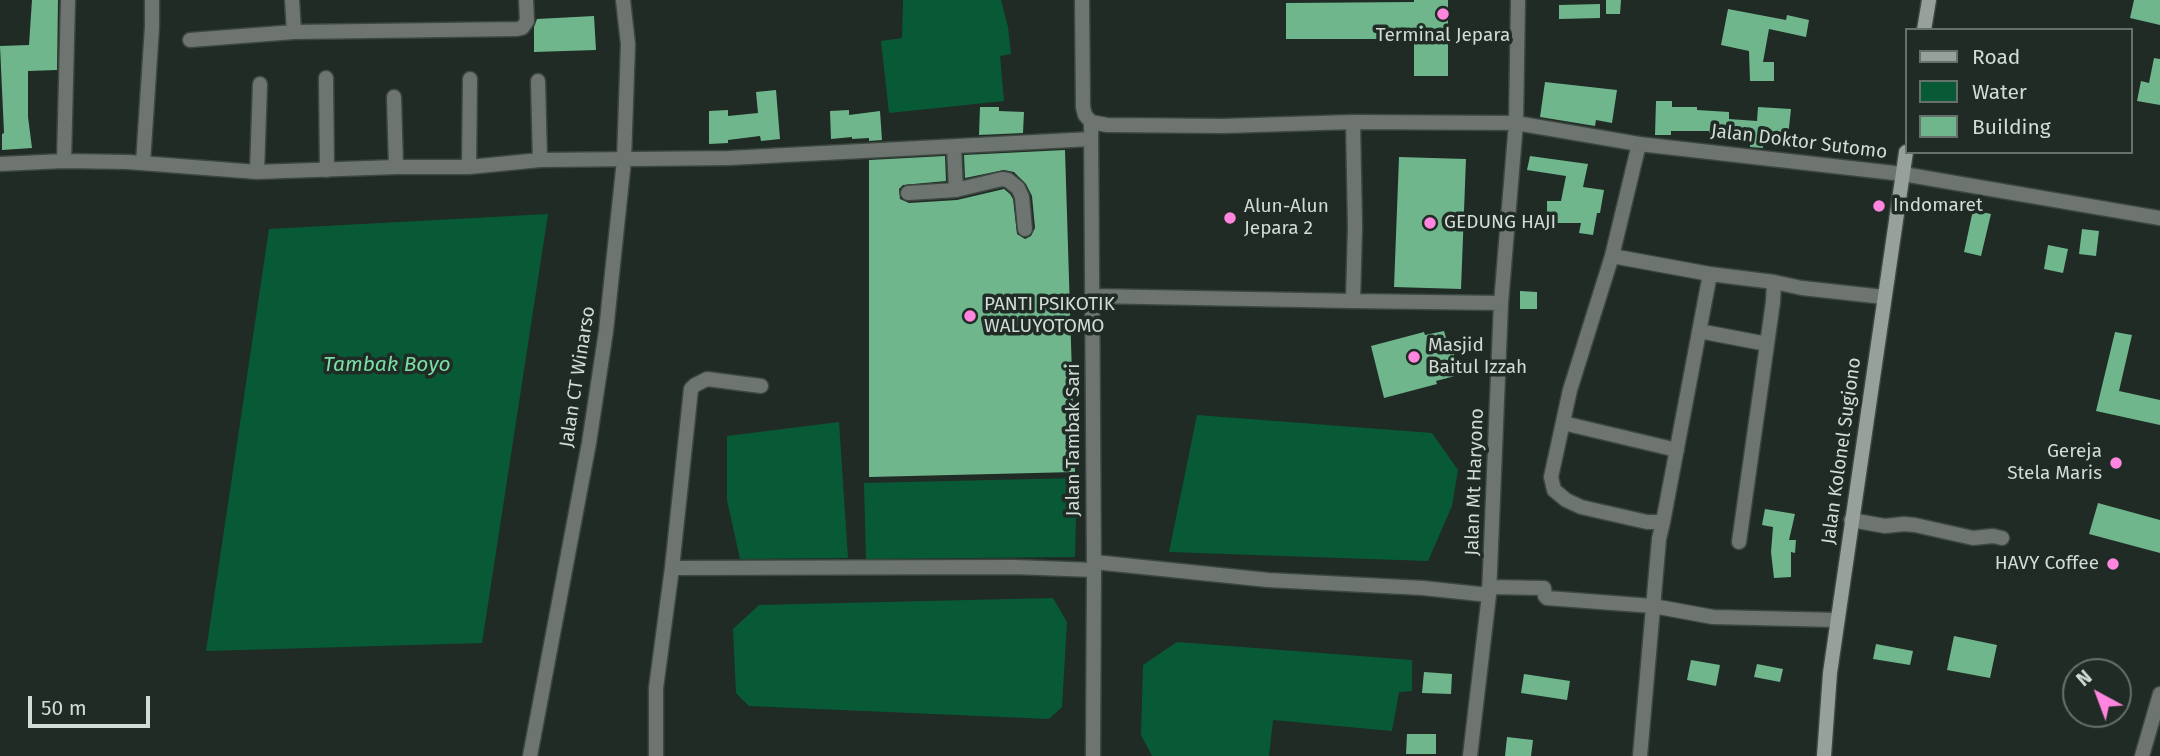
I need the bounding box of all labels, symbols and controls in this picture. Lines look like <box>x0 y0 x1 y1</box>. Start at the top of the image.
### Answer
marker: Terminal Jepara <box>1435 6 1451 22</box>
place label: Terminal Jepara <box>1376 25 1510 47</box>
legend <box>1904 28 2132 154</box>
text: Road <box>1972 44 2020 70</box>
text: Water <box>1972 79 2027 105</box>
text: Building <box>1972 114 2051 140</box>
street label: Jalan Doktor Sutomo <box>1710 120 1888 164</box>
place label: Indomaret <box>1893 195 1983 217</box>
place label: Alun-Alun Jepara 2 <box>1244 196 1329 240</box>
marker: Indomaret <box>1871 198 1887 214</box>
marker: Alun-Alun Jepara 2 <box>1222 210 1238 226</box>
place label: GEDUNG HAJI <box>1444 212 1556 234</box>
marker: GEDUNG HAJI <box>1422 215 1438 231</box>
place label: PANTI PSIKOTIK WALUYOTOMO <box>984 294 1115 338</box>
street label: Jalan CT Winarso <box>556 305 600 449</box>
marker: PANTI PSIKOTIK WALUYOTOMO <box>962 308 978 324</box>
place label: Masjid Baitul Izzah <box>1428 335 1527 379</box>
marker: Masjid Baitul Izzah <box>1406 349 1422 365</box>
water label: Tambak Boyo <box>323 352 451 378</box>
street label: Jalan Kolonel Sugiono <box>1818 356 1866 546</box>
street label: Jalan Tambak Sari <box>1063 364 1085 516</box>
street label: Jalan Mt Haryono <box>1461 408 1489 556</box>
place label: Gereja Stela Maris <box>2007 441 2102 485</box>
marker: Gereja Stela Maris <box>2108 455 2124 471</box>
place label: HAVY Coffee <box>1995 553 2099 575</box>
marker: HAVY Coffee <box>2105 556 2121 572</box>
north arrow <box>2062 658 2132 728</box>
text: N <box>2072 665 2097 691</box>
scale bar <box>32 682 154 726</box>
text: 50 m <box>41 695 87 721</box>

